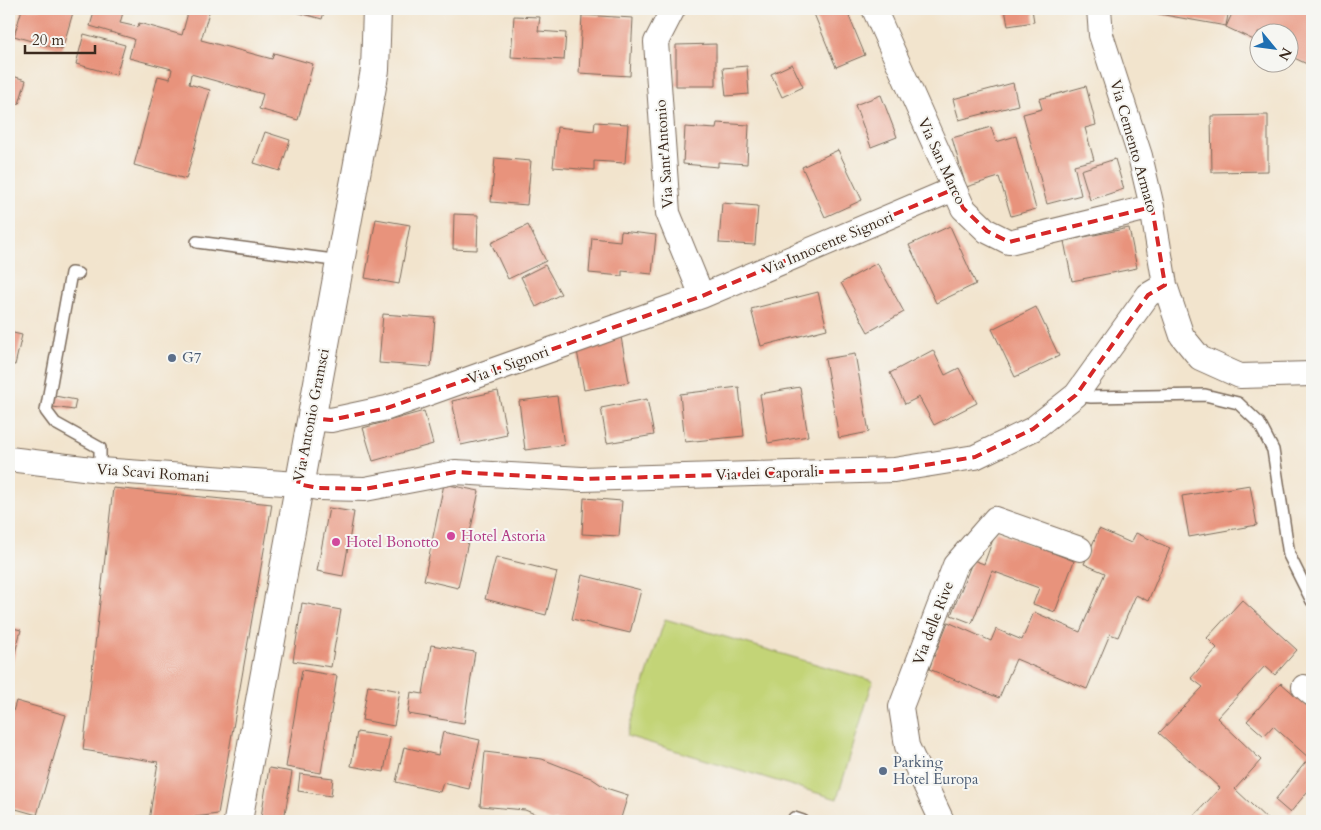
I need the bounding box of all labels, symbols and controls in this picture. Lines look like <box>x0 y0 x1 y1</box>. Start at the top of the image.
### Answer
scale bar <box>25 22 95 54</box>
north arrow <box>1248 22 1298 72</box>
text: 20 m <box>32 30 64 50</box>
text: N <box>1274 44 1296 64</box>
street label: Via Cemento Armato <box>1105 77 1163 215</box>
street label: Via Sant'Antonio <box>650 99 678 209</box>
street label: Via San Marco <box>913 114 971 208</box>
street label: Via Innocente Signori <box>760 206 896 280</box>
street label: Via I. Signori <box>465 341 551 389</box>
street label: Via Antonio Gramsci <box>288 347 334 483</box>
place label: G7 <box>182 348 202 368</box>
marker: G7 <box>166 352 178 364</box>
street label: Via Scavi Romani <box>96 459 210 487</box>
street label: Via dei Caporali <box>715 461 819 485</box>
place label: Hotel Astoria <box>461 526 546 546</box>
marker: Hotel Astoria <box>445 530 457 542</box>
place label: Hotel Bonotto <box>346 532 439 552</box>
marker: Hotel Bonotto <box>330 536 342 548</box>
street label: Via delle Rive <box>908 578 958 668</box>
place label: Parking Hotel Europa <box>893 752 979 789</box>
marker: Parking Hotel Europa <box>877 765 889 777</box>

